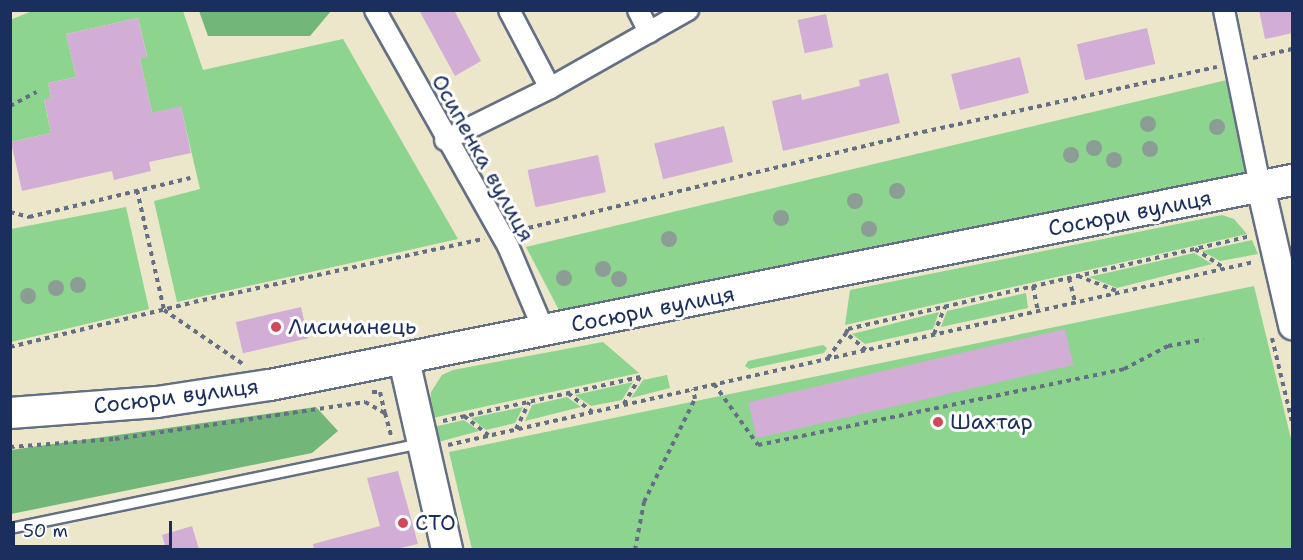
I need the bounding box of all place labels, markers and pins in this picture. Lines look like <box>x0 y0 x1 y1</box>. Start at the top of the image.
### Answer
place label: Лисичанець <box>288 314 416 340</box>
marker: Лисичанець <box>269 320 283 334</box>
place label: Шахтар <box>950 409 1033 435</box>
marker: Шахтар <box>931 415 945 429</box>
place label: СТО <box>415 510 456 536</box>
marker: СТО <box>396 516 410 530</box>

